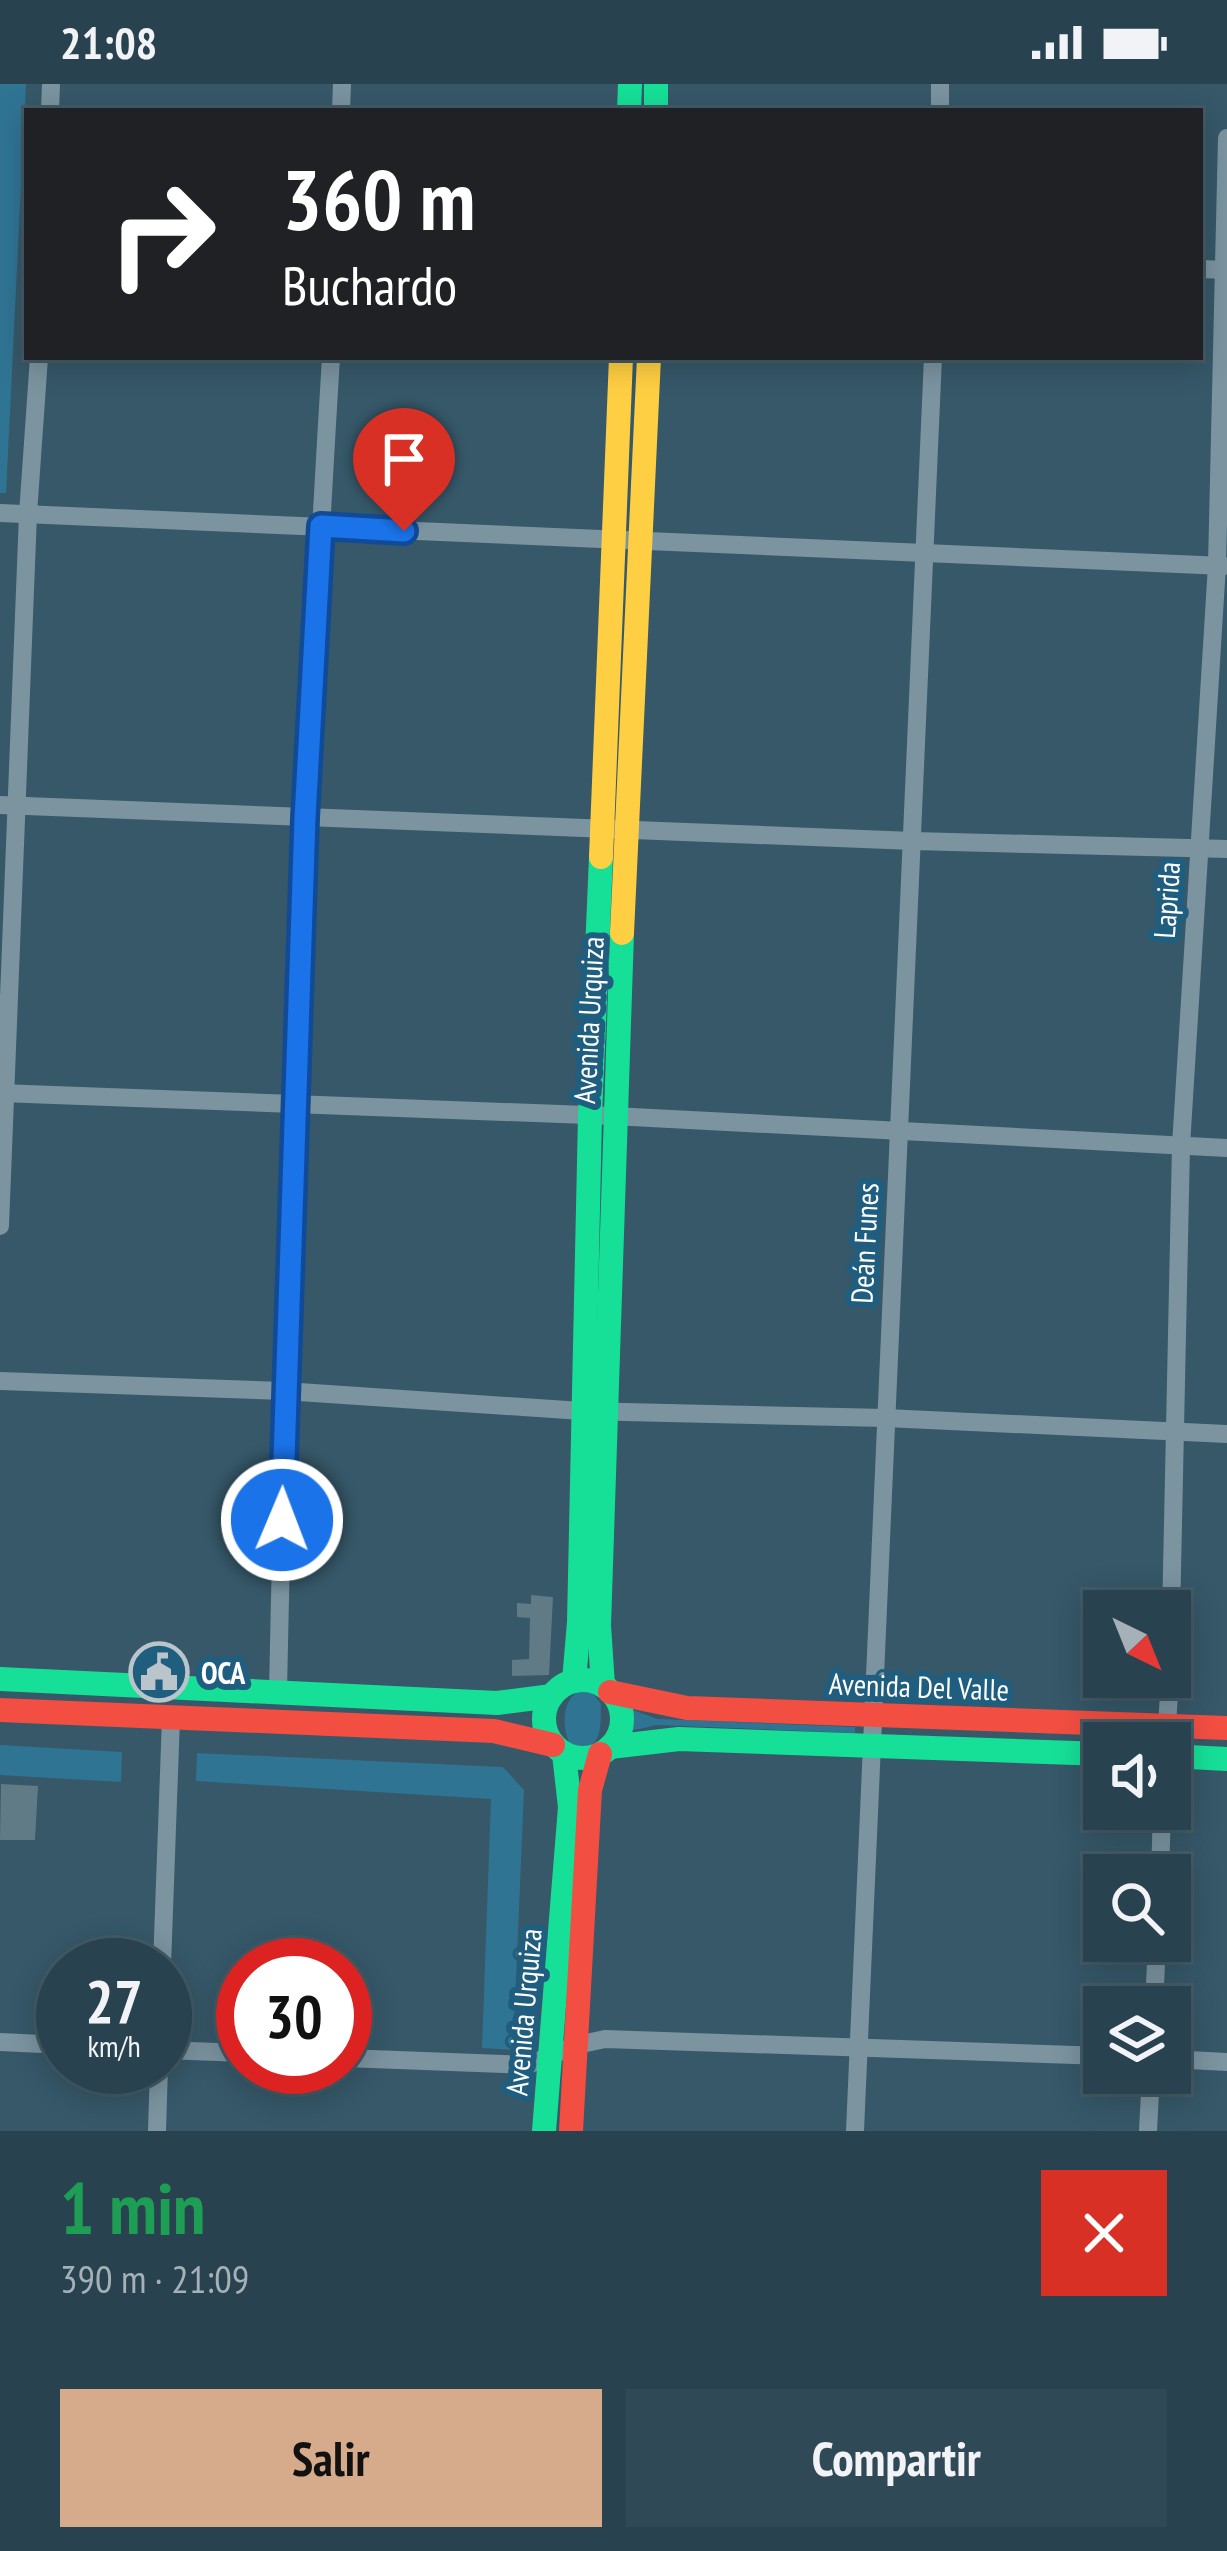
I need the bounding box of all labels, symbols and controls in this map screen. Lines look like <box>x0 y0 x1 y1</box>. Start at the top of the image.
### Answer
text: 21:08 <box>60 13 157 71</box>
text: 360 m <box>282 144 475 253</box>
icon: right <box>84 156 240 312</box>
text: Buchardo <box>282 250 457 320</box>
pin <box>353 408 455 531</box>
icon: arrive <box>371 426 437 492</box>
street label: Laprida <box>1144 860 1188 940</box>
street label: Avenida Urquiza <box>564 935 612 1105</box>
street label: Deán Funes <box>841 1182 887 1304</box>
position arrow <box>219 1457 345 1583</box>
north arrow <box>1083 1590 1191 1698</box>
map controls <box>1083 1590 1191 2094</box>
public building icon: OCA <box>128 1641 190 1703</box>
place label: OCA <box>201 1653 246 1692</box>
street label: Avenida Del Valle <box>828 1663 1010 1709</box>
button: sound <box>1083 1722 1191 1830</box>
button: search <box>1083 1854 1191 1962</box>
street label: Avenida Urquiza <box>496 1927 550 2097</box>
speed limit sign: 30 <box>216 1938 372 2094</box>
text: 27 <box>85 1962 143 2040</box>
button: layers <box>1083 1986 1191 2094</box>
text: km/h <box>87 2026 141 2065</box>
text: 1 min <box>60 2161 205 2254</box>
button: close <box>1041 2170 1167 2296</box>
text: 390 m · 21:09 <box>60 2253 249 2304</box>
button: Salir <box>60 2389 602 2527</box>
button: Compartir <box>626 2389 1167 2527</box>

